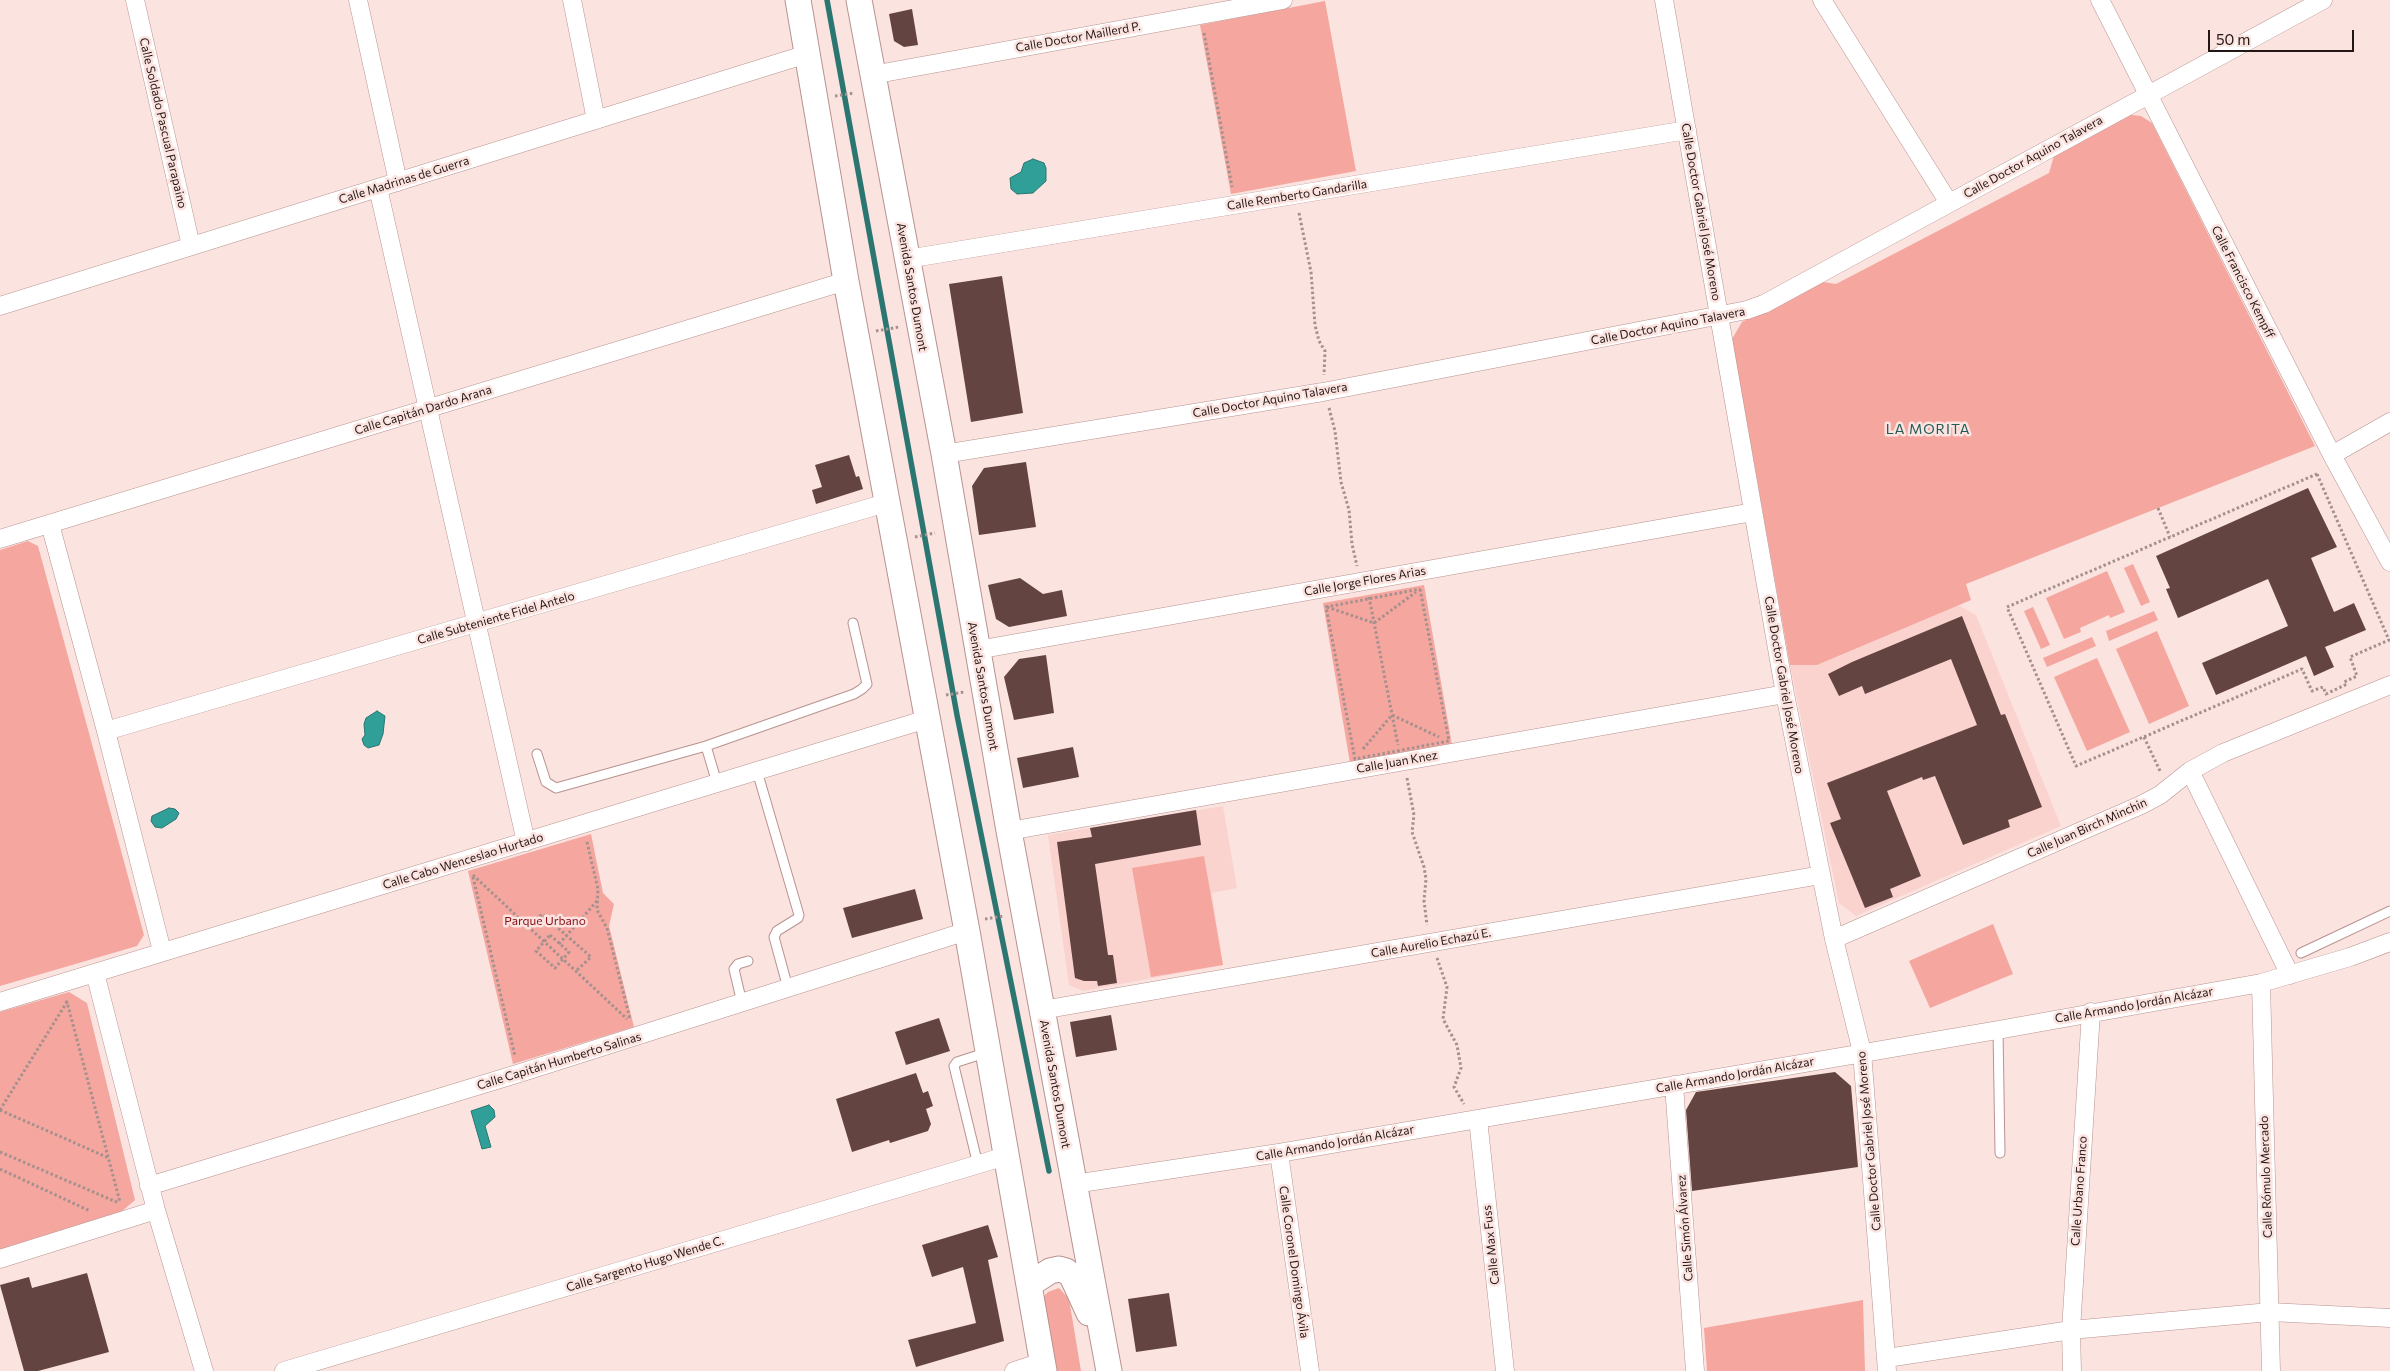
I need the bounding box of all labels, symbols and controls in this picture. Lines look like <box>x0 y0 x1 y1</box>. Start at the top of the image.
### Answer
street label: Calle Doctor Maillerd P. <box>1015 19 1141 55</box>
scale bar <box>2210 20 2356 52</box>
text: 50 m <box>2216 30 2250 48</box>
street label: Calle Soldado Pascual Parapaino <box>136 36 190 210</box>
street label: Calle Doctor Aquino Talavera <box>1961 113 2105 201</box>
street label: Calle Doctor Gabriel José Moreno <box>1678 122 1724 302</box>
street label: Calle Madrinas de Guerra <box>337 153 471 207</box>
street label: Calle Remberto Gandarilla <box>1226 177 1368 213</box>
street label: Avenida Santos Dumont <box>894 222 930 352</box>
street label: Calle Francisco Kempff <box>2208 223 2278 341</box>
street label: Calle Doctor Aquino Talavera <box>1590 304 1746 348</box>
street label: Calle Doctor Aquino Talavera <box>1192 379 1348 421</box>
street label: Calle Capitán Dardo Arana <box>353 382 493 438</box>
district label: LA MORITA <box>1885 421 1971 437</box>
street label: Calle Jorge Flores Arias <box>1303 563 1427 599</box>
street label: Calle Subteniente Fidel Antelo <box>416 589 576 647</box>
street label: Calle Doctor Gabriel José Moreno <box>1761 595 1807 775</box>
street label: Avenida Santos Dumont <box>965 621 1001 751</box>
street label: Calle Juan Knez <box>1355 748 1439 776</box>
street label: Calle Juan Birch Minchin <box>2025 795 2149 861</box>
street label: Calle Cabo Wenceslao Hurtado <box>381 830 545 892</box>
park label: Parque Urbano <box>504 914 586 928</box>
street label: Calle Aurelio Echazú E. <box>1370 925 1492 961</box>
street label: Calle Armando Jordán Alcázar <box>2054 984 2214 1026</box>
street label: Avenida Santos Dumont <box>1037 1019 1073 1149</box>
street label: Calle Capitán Humberto Salinas <box>475 1029 643 1093</box>
street label: Calle Doctor Gabriel José Moreno <box>1854 1051 1884 1231</box>
street label: Calle Armando Jordán Alcázar <box>1655 1054 1815 1096</box>
street label: Calle Rómulo Mercado <box>2257 1116 2275 1238</box>
street label: Calle Armando Jordán Alcázar <box>1255 1122 1415 1164</box>
street label: Calle Urbano Franco <box>2068 1136 2090 1246</box>
street label: Calle Simón Álvarez <box>1674 1174 1696 1282</box>
street label: Calle Coronel Domingo Ávila <box>1276 1185 1312 1339</box>
street label: Calle Max Fuss <box>1480 1205 1502 1285</box>
street label: Calle Sargento Hugo Wende C. <box>564 1233 726 1295</box>

